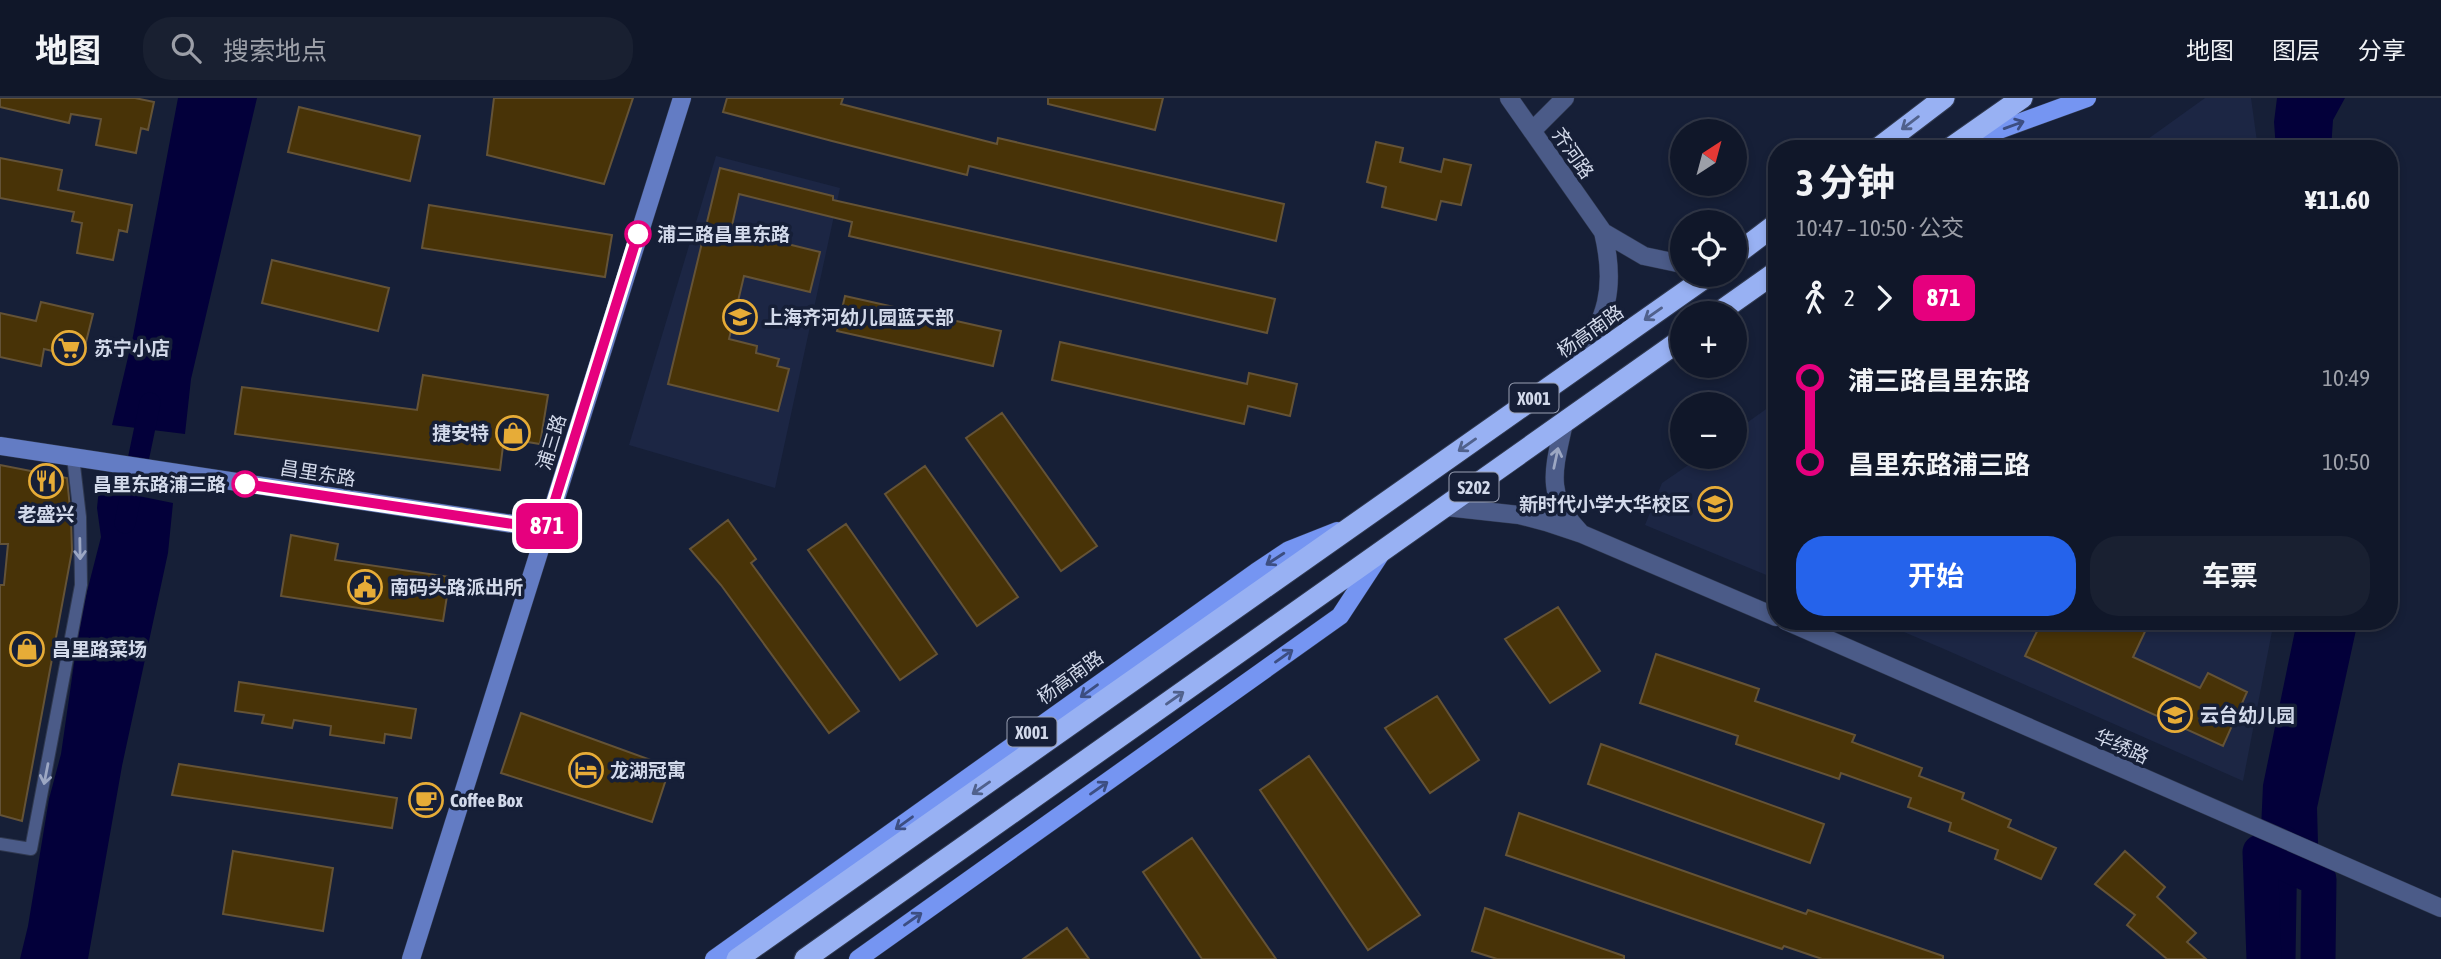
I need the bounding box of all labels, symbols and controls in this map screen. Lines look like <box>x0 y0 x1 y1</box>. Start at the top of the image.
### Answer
search box <box>143 17 633 80</box>
icon: search <box>167 29 205 67</box>
text: 地图 <box>35 31 101 69</box>
text: 搜索地点 <box>223 36 327 66</box>
text: 地图 <box>2186 37 2234 64</box>
text: 图层 <box>2272 37 2320 64</box>
text: 分享 <box>2358 37 2406 64</box>
one-way arrow <box>1902 116 1920 131</box>
one-way arrow <box>2002 118 2024 130</box>
north arrow <box>1670 119 1746 196</box>
map controls <box>1670 119 1747 469</box>
street label: 齐河路 <box>1548 123 1598 183</box>
text: 3 分钟 <box>1796 161 1895 204</box>
text: ¥11.60 <box>2305 185 2370 215</box>
button: locate <box>1670 210 1747 287</box>
text: 10:47 – 10:50 · 公交 <box>1796 215 1964 241</box>
marker: 浦三路昌里东路 <box>625 221 651 247</box>
place label: 浦三路昌里东路 <box>657 223 790 245</box>
icon: walk <box>1796 279 1834 317</box>
icon: forward <box>1865 279 1903 317</box>
text: 871 <box>1927 284 1961 311</box>
text: 2 <box>1844 285 1855 311</box>
school or university icon: 上海齐河幼儿园蓝天部 <box>721 298 759 336</box>
street label: 杨高南路 <box>1553 300 1627 362</box>
button: + <box>1670 301 1747 378</box>
place label: 上海齐河幼儿园蓝天部 <box>764 306 954 328</box>
one-way arrow <box>1644 307 1663 321</box>
supermarket icon: 苏宁小店 <box>50 329 88 367</box>
place label: 苏宁小店 <box>94 337 170 359</box>
text: 10:49 <box>2322 365 2370 391</box>
text: 浦三路昌里东路 <box>1848 366 2030 396</box>
road number: X001 <box>1510 384 1558 412</box>
button: − <box>1670 392 1747 469</box>
street label: 浦三路 <box>532 412 570 472</box>
shop icon: 捷安特 <box>494 414 532 452</box>
place label: 捷安特 <box>432 422 489 444</box>
one-way arrow <box>1458 438 1477 452</box>
one-way arrow <box>1550 447 1564 470</box>
text: 10:50 <box>2322 449 2370 475</box>
text: 昌里东路浦三路 <box>1848 450 2030 480</box>
street label: 昌里东路 <box>279 456 357 490</box>
restaurant icon: 老盛兴 <box>27 462 65 500</box>
marker: 昌里东路浦三路 <box>232 471 258 497</box>
road number: S202 <box>1450 472 1498 502</box>
place label: 昌里东路浦三路 <box>93 473 226 495</box>
school or university icon: 新时代小学大华校区 <box>1696 485 1734 523</box>
place label: 新时代小学大华校区 <box>1519 493 1690 515</box>
place label: 老盛兴 <box>17 503 75 525</box>
line badge: 871 <box>507 503 587 549</box>
text: 871 <box>530 512 564 539</box>
button: 开始 <box>1796 536 2076 616</box>
button: 车票 <box>2090 536 2370 616</box>
one-way arrow <box>74 538 87 561</box>
one-way arrow <box>1265 553 1285 567</box>
public building icon: 南码头路派出所 <box>346 568 384 606</box>
place label: 南码头路派出所 <box>390 576 523 598</box>
shop icon: 昌里路菜场 <box>8 630 46 668</box>
place label: 昌里路菜场 <box>52 638 147 660</box>
street label: 杨高南路 <box>1033 646 1107 708</box>
one-way arrow <box>1274 649 1293 663</box>
one-way arrow <box>1080 684 1099 698</box>
one-way arrow <box>1165 691 1184 705</box>
school or university icon: 云台幼儿园 <box>2156 696 2194 734</box>
place label: 云台幼儿园 <box>2200 704 2295 726</box>
road number: X001 <box>1007 718 1056 746</box>
street label: 华绣路 <box>2091 724 2153 768</box>
hotel icon: 龙湖冠寓 <box>567 751 605 789</box>
place label: 龙湖冠寓 <box>610 759 686 781</box>
one-way arrow <box>38 762 52 785</box>
cafe icon: Coffee Box <box>407 781 445 819</box>
one-way arrow <box>972 781 991 795</box>
one-way arrow <box>1089 781 1108 795</box>
place label: Coffee Box <box>450 789 523 811</box>
one-way arrow <box>895 816 914 830</box>
one-way arrow <box>903 912 922 927</box>

